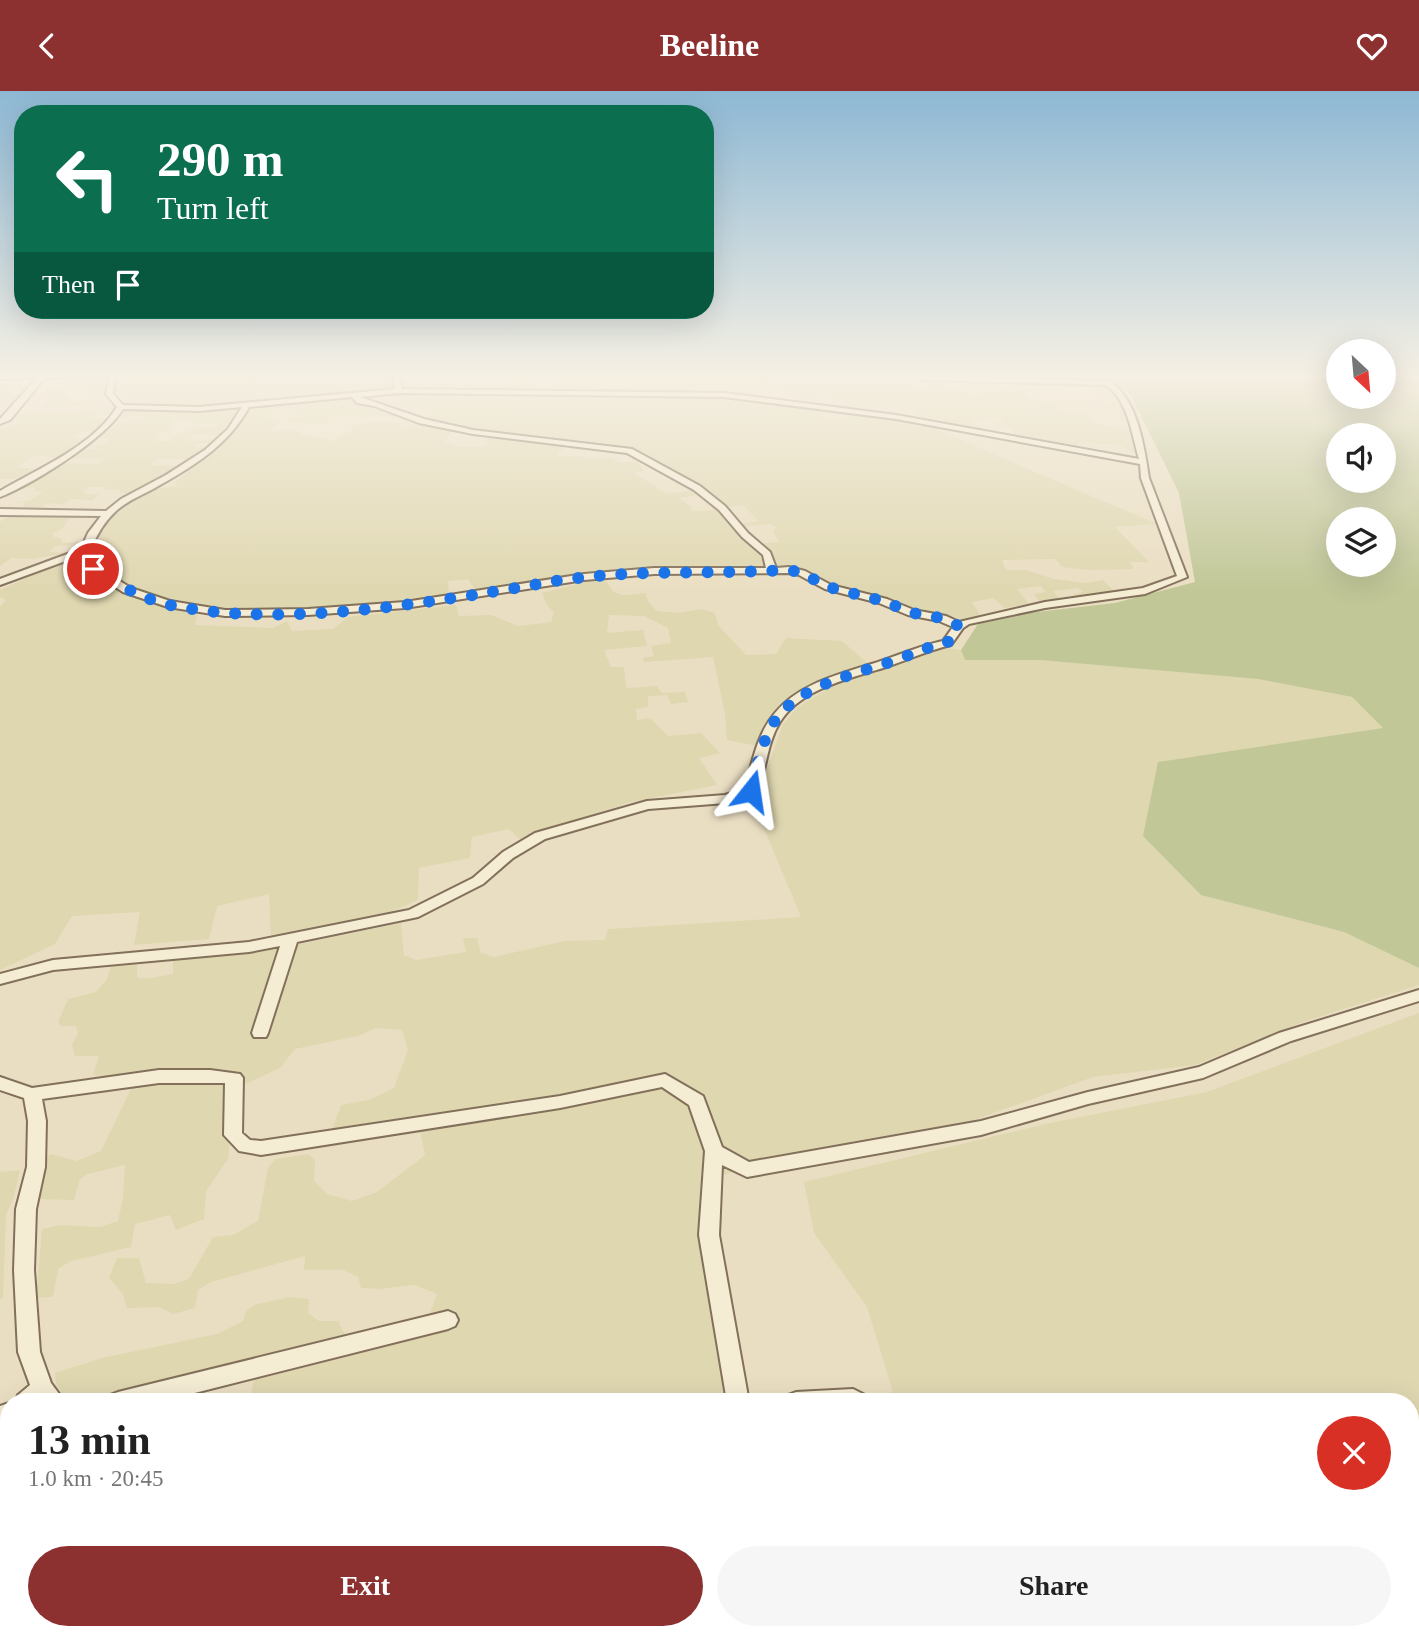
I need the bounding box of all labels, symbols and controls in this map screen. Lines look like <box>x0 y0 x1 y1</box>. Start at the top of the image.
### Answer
icon: back <box>28 27 66 65</box>
text: Beeline <box>660 27 759 63</box>
icon: heart <box>1353 27 1391 65</box>
text: 290 m <box>157 132 284 187</box>
icon: left <box>42 133 133 224</box>
text: Turn left <box>157 190 269 226</box>
icon: arrive <box>109 266 147 304</box>
text: Then <box>42 270 95 299</box>
north arrow <box>1326 339 1396 409</box>
map controls <box>1326 339 1396 577</box>
button: sound <box>1326 423 1396 493</box>
button: layers <box>1326 507 1396 577</box>
pin <box>63 539 123 599</box>
icon: arrive <box>74 550 112 588</box>
position arrow <box>714 754 788 828</box>
button: close <box>1317 1416 1391 1490</box>
text: 13 min <box>28 1417 151 1463</box>
text: 1.0 km · 20:45 <box>28 1466 163 1491</box>
button: Exit <box>28 1546 703 1626</box>
button: Share <box>717 1546 1391 1626</box>

